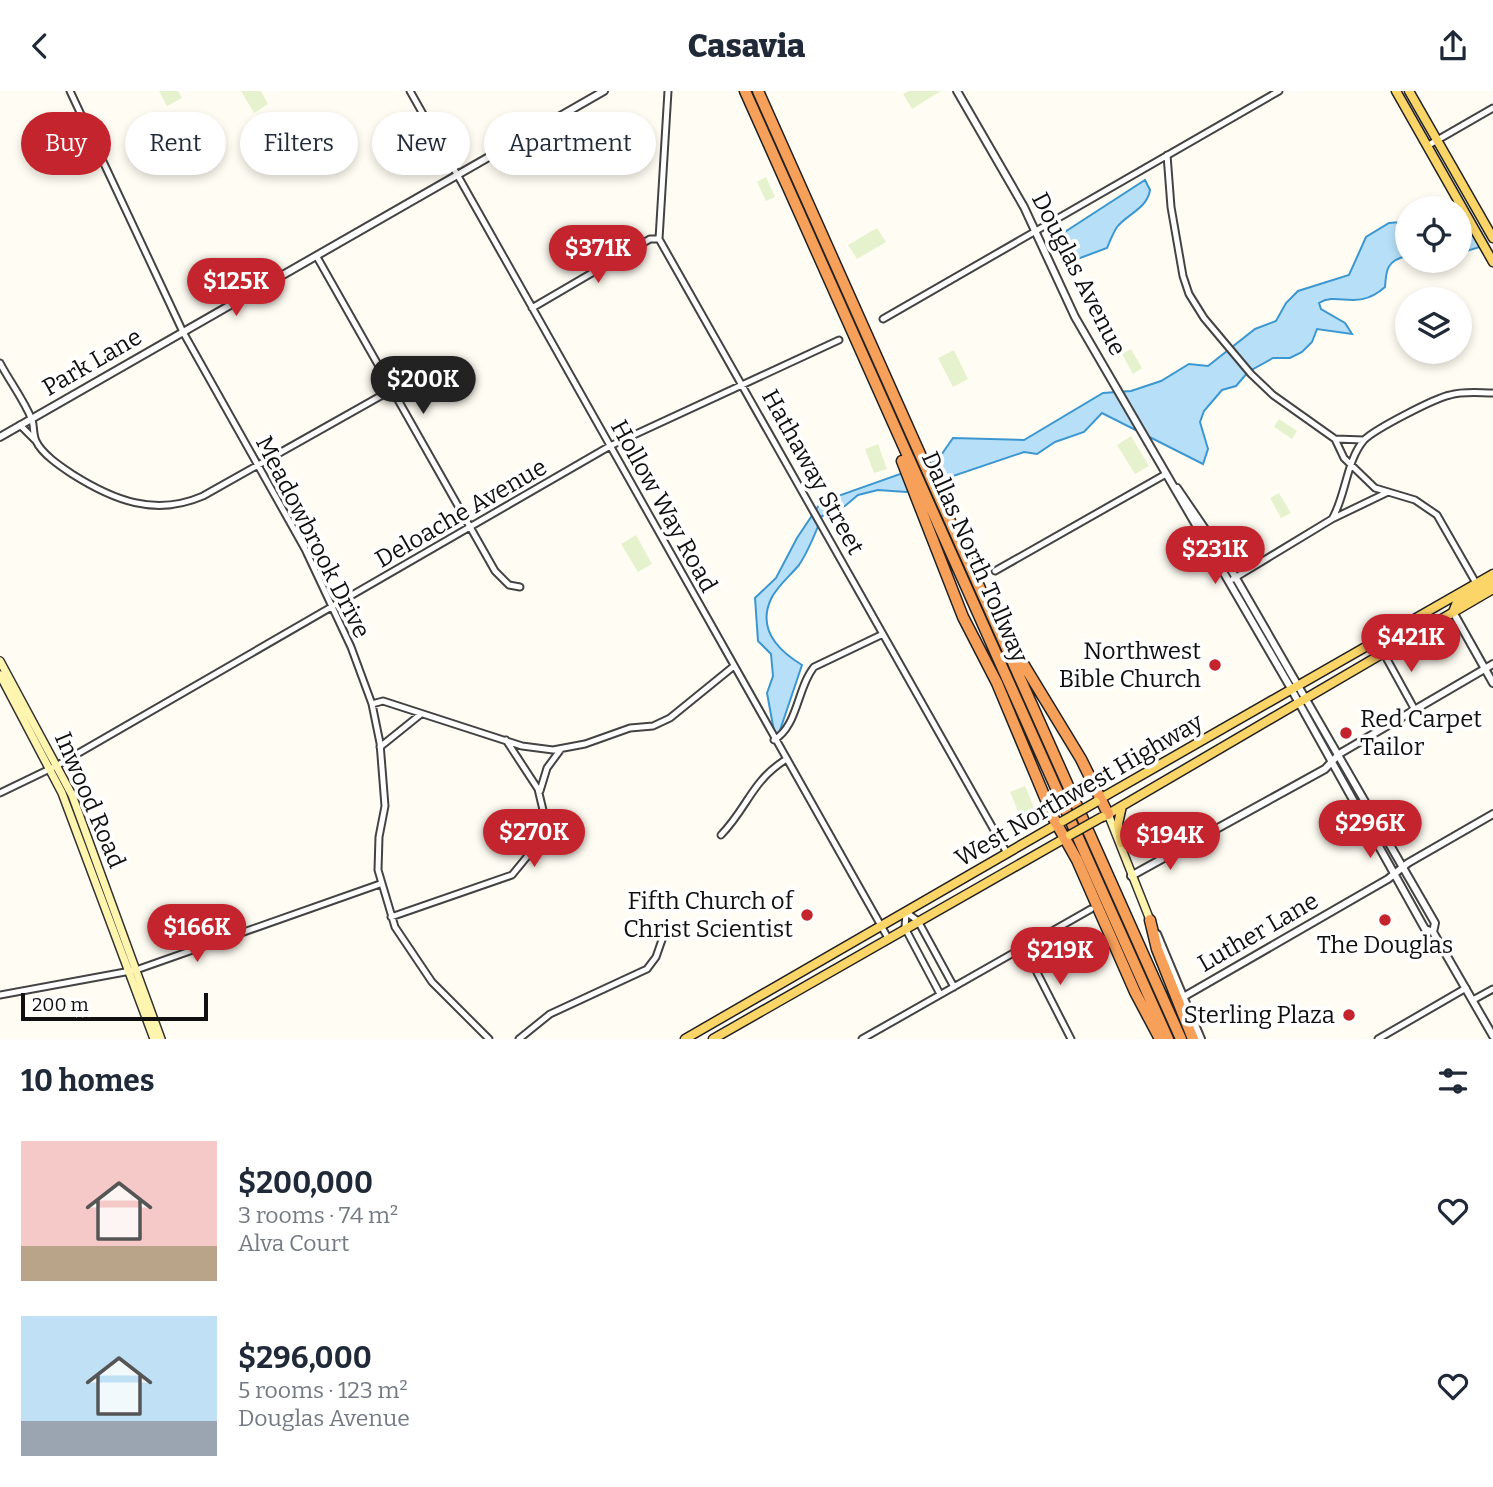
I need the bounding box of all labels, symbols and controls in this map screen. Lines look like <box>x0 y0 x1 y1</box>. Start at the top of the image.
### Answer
icon: back <box>21 27 59 65</box>
text: Casavia <box>688 27 805 65</box>
icon: share <box>1434 27 1472 65</box>
chip: Buy <box>21 112 111 175</box>
chip: Rent <box>125 112 226 175</box>
chip: Filters <box>240 112 358 175</box>
chip: New <box>372 112 470 175</box>
chip: Apartment <box>484 112 656 175</box>
street label: Douglas Avenue <box>1026 188 1132 360</box>
map controls <box>1395 196 1472 364</box>
button: locate <box>1395 196 1472 273</box>
pin: $371K <box>549 225 647 285</box>
text: $371K <box>565 234 631 262</box>
pin: $125K <box>187 259 285 318</box>
text: $125K <box>203 267 269 295</box>
button: layers <box>1395 287 1472 364</box>
street label: Park Lane <box>37 322 147 402</box>
pin: $200K <box>374 357 472 416</box>
text: $200K <box>387 365 459 393</box>
street label: Hathaway Street <box>756 385 870 560</box>
street label: Hollow Way Road <box>605 415 723 597</box>
street label: Meadowbrook Drive <box>250 431 376 643</box>
street label: Dallas North Tollway <box>916 447 1034 667</box>
street label: Deloache Avenue <box>370 453 552 573</box>
pin: $231K <box>1166 526 1264 586</box>
text: $231K <box>1182 535 1248 563</box>
pin: $421K <box>1362 615 1460 674</box>
text: $421K <box>1377 623 1445 651</box>
place label: Northwest Bible Church <box>1059 637 1201 693</box>
marker: Northwest Bible Church <box>1207 657 1223 673</box>
place label: Red Carpet Tailor <box>1360 705 1482 761</box>
street label: West Northwest Highway <box>950 707 1208 872</box>
marker: Red Carpet Tailor <box>1338 725 1354 741</box>
street label: Inwood Road <box>49 728 131 872</box>
pin: $296K <box>1321 801 1419 860</box>
pin: $270K <box>485 809 583 869</box>
text: $296K <box>1335 809 1405 837</box>
pin: $194K <box>1121 813 1219 872</box>
text: $270K <box>499 818 569 846</box>
text: $194K <box>1136 821 1204 849</box>
street label: Luther Lane <box>1193 886 1323 978</box>
place label: Fifth Church of Christ Scientist <box>623 887 795 943</box>
pin: $166K <box>148 905 246 964</box>
marker: Fifth Church of Christ Scientist <box>799 907 815 923</box>
marker: The Douglas <box>1377 912 1393 928</box>
text: $166K <box>163 913 231 941</box>
pin: $219K <box>1011 927 1109 987</box>
place label: The Douglas <box>1317 931 1453 959</box>
text: $219K <box>1027 936 1093 964</box>
scale bar <box>21 990 208 1022</box>
text: 200 m <box>32 993 89 1016</box>
place label: Sterling Plaza <box>1183 1001 1335 1029</box>
marker: Sterling Plaza <box>1341 1007 1357 1023</box>
icon: filters <box>1434 1062 1472 1100</box>
text: 10 homes <box>21 1063 155 1099</box>
text: $200,000 <box>238 1165 373 1201</box>
icon: home <box>77 1169 161 1253</box>
icon: heart <box>1434 1192 1472 1230</box>
text: 3 rooms · 74 m² <box>238 1201 398 1229</box>
text: Alva Court <box>238 1229 349 1257</box>
text: $296,000 <box>238 1340 372 1376</box>
icon: home <box>77 1344 161 1428</box>
icon: heart <box>1434 1367 1472 1405</box>
text: 5 rooms · 123 m² <box>238 1376 408 1404</box>
text: Douglas Avenue <box>238 1404 410 1432</box>

